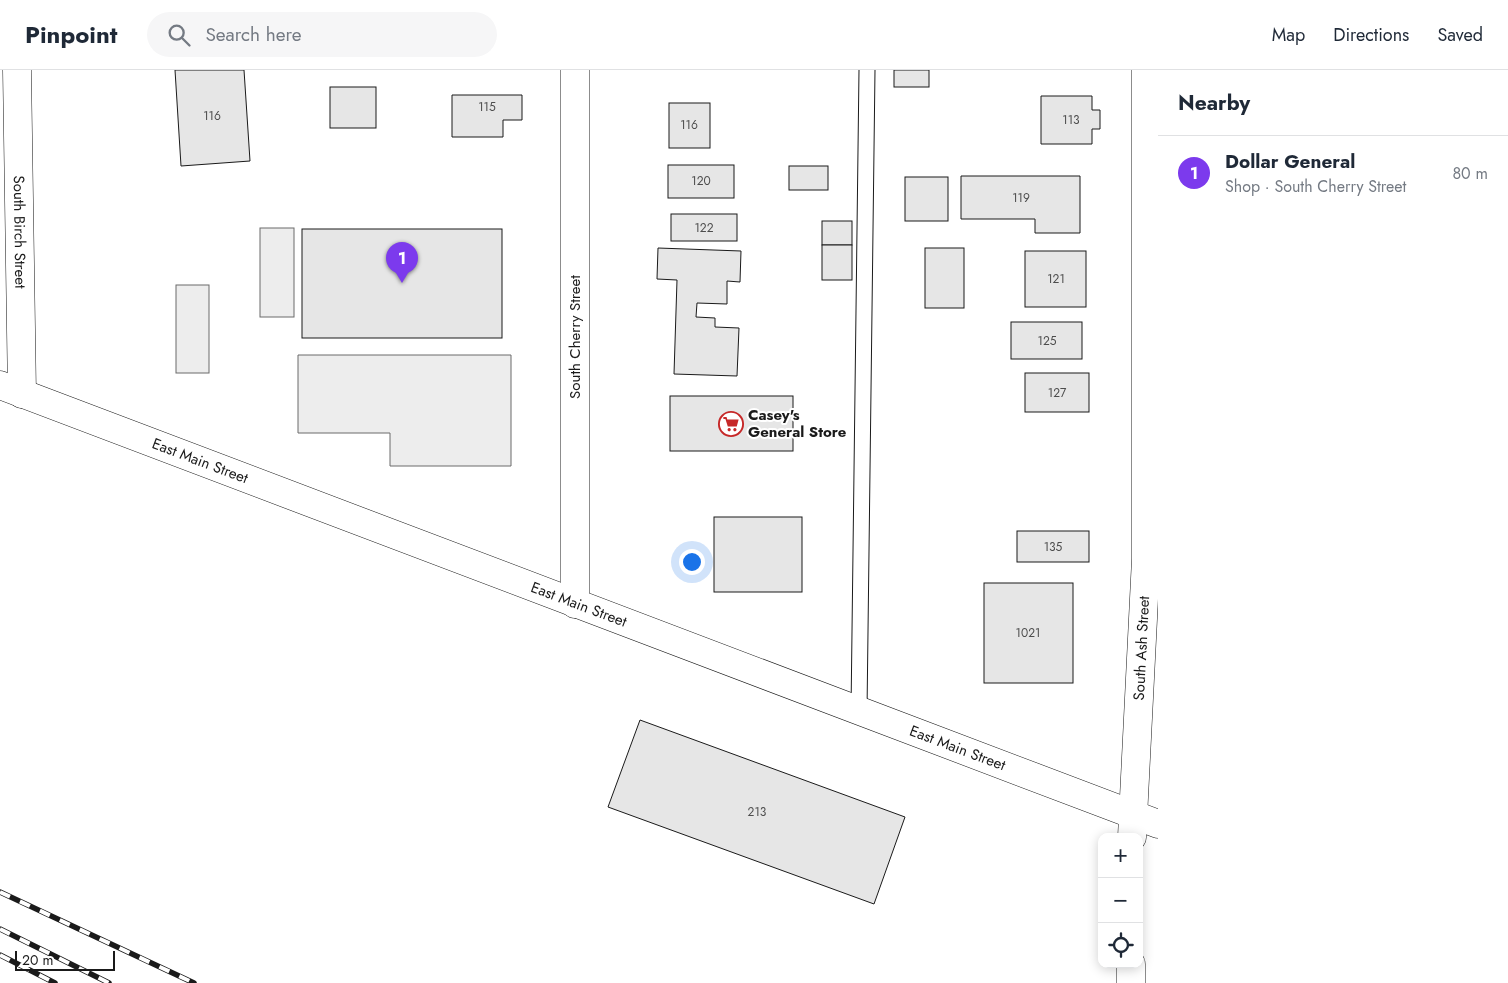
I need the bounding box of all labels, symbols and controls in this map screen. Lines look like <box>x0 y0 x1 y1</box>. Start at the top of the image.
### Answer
search box <box>147 12 497 57</box>
text: Pinpoint <box>25 17 117 52</box>
icon: search <box>165 21 193 49</box>
text: Search here <box>205 21 302 48</box>
text: Map <box>1272 22 1305 48</box>
text: Directions <box>1333 22 1409 48</box>
text: Saved <box>1437 22 1483 48</box>
text: Nearby <box>1178 88 1250 118</box>
house number: 115 <box>478 98 496 116</box>
house number: 116 <box>203 107 221 125</box>
house number: 113 <box>1062 111 1080 129</box>
house number: 116 <box>680 116 698 134</box>
text: Dollar General <box>1225 148 1356 175</box>
text: 1 <box>1190 162 1198 185</box>
text: 80 m <box>1452 162 1488 185</box>
house number: 120 <box>691 172 711 190</box>
street label: South Birch Street <box>8 175 31 289</box>
text: Shop · South Cherry Street <box>1225 175 1406 198</box>
house number: 119 <box>1012 189 1030 207</box>
house number: 122 <box>694 219 714 237</box>
pin: 1 <box>386 242 418 283</box>
house number: 121 <box>1047 270 1065 288</box>
street label: South Cherry Street <box>564 275 586 399</box>
house number: 125 <box>1038 332 1057 350</box>
house number: 127 <box>1048 384 1067 402</box>
place label: Casey's General Store <box>748 404 847 443</box>
supermarket icon: Casey's General Store <box>718 411 744 437</box>
street label: East Main Street <box>149 433 252 489</box>
house number: 135 <box>1044 538 1063 556</box>
your location <box>679 549 705 575</box>
street label: East Main Street <box>528 576 630 633</box>
street label: South Ash Street <box>1128 595 1155 701</box>
house number: 1021 <box>1016 624 1040 642</box>
street label: East Main Street <box>906 720 1009 776</box>
house number: 213 <box>748 803 767 821</box>
map controls <box>1098 833 1143 968</box>
button: + <box>1098 833 1143 878</box>
button: − <box>1098 878 1143 923</box>
button: locate <box>1098 923 1143 968</box>
scale bar <box>15 948 115 971</box>
text: 20 m <box>22 950 54 970</box>

